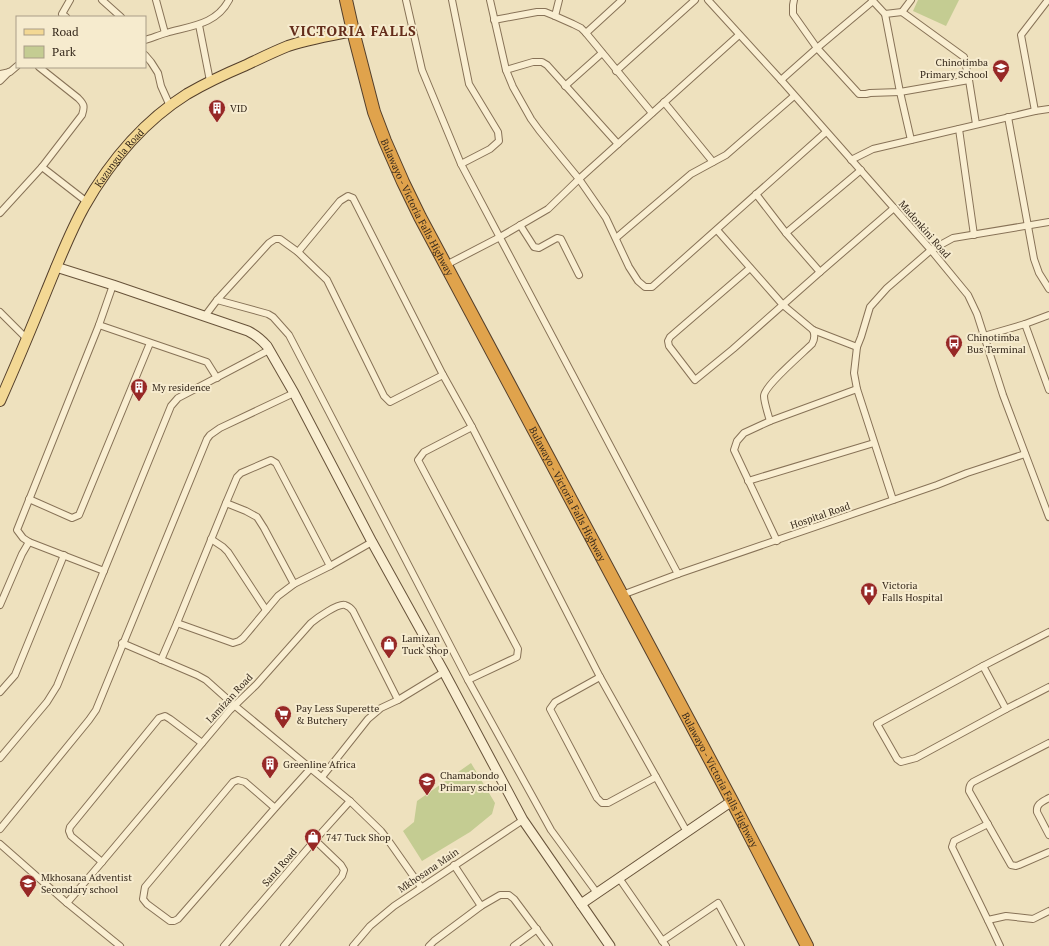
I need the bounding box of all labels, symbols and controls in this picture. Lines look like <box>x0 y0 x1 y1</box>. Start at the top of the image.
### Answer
legend <box>16 16 146 68</box>
district label: VICTORIA FALLS <box>289 21 417 40</box>
text: Road <box>52 24 79 39</box>
text: Park <box>52 44 77 59</box>
place label: Chinotimba Primary School <box>920 56 988 81</box>
school or university icon: Chinotimba Primary School <box>991 58 1011 83</box>
building icon: VID <box>207 98 227 123</box>
place label: VID <box>230 102 247 115</box>
street label: Kazungula Road <box>92 126 147 190</box>
street label: Bulawayo - Victoria Falls Highway <box>378 137 457 279</box>
street label: Madonkini Road <box>896 198 954 261</box>
place label: Chinotimba Bus Terminal <box>967 331 1026 356</box>
bus stop icon: Chinotimba Bus Terminal <box>944 333 964 358</box>
building icon: My residence <box>129 377 149 402</box>
place label: My residence <box>152 381 210 394</box>
street label: Bulawayo - Victoria Falls Highway <box>526 424 609 565</box>
street label: Hospital Road <box>789 499 852 532</box>
place label: Victoria Falls Hospital <box>882 579 943 604</box>
hospital icon: Victoria Falls Hospital <box>859 581 879 606</box>
place label: Lamizan Tuck Shop <box>402 632 449 657</box>
shop icon: Lamizan Tuck Shop <box>379 634 399 659</box>
street label: Lamizan Road <box>203 671 256 726</box>
place label: Pay Less Superette & Butchery <box>296 702 379 727</box>
supermarket icon: Pay Less Superette & Butchery <box>273 704 293 729</box>
street label: Bulawayo - Victoria Falls Highway <box>679 710 761 851</box>
building icon: Greenline Africa <box>260 754 280 779</box>
place label: Greenline Africa <box>283 758 356 771</box>
place label: Chamabondo Primary school <box>440 769 507 794</box>
school or university icon: Chamabondo Primary school <box>417 771 437 796</box>
shop icon: 747 Tuck Shop <box>303 827 323 852</box>
place label: 747 Tuck Shop <box>326 831 391 844</box>
street label: Sand Road <box>259 845 300 889</box>
street label: Mkhosana Main <box>395 845 461 896</box>
place label: Mkhosana Adventist Secondary school <box>41 871 132 896</box>
school or university icon: Mkhosana Adventist Secondary school <box>18 873 38 898</box>

